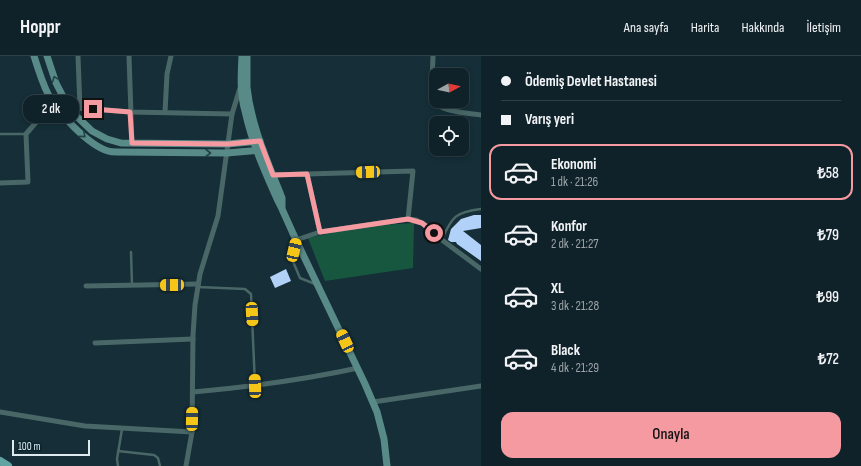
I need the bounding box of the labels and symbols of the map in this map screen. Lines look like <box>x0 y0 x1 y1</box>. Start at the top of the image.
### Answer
north arrow <box>429 68 469 108</box>
one-way arrow <box>52 76 60 83</box>
callout: 2 dk <box>23 95 79 123</box>
route end <box>84 100 102 118</box>
one-way arrow <box>78 131 86 138</box>
one-way arrow <box>205 149 211 157</box>
car <box>356 166 380 178</box>
route start <box>425 224 443 242</box>
car <box>285 237 303 263</box>
car <box>160 279 184 291</box>
car <box>245 302 259 326</box>
car <box>334 328 356 354</box>
car <box>249 374 261 398</box>
car <box>186 407 198 431</box>
scale bar <box>12 438 90 457</box>

